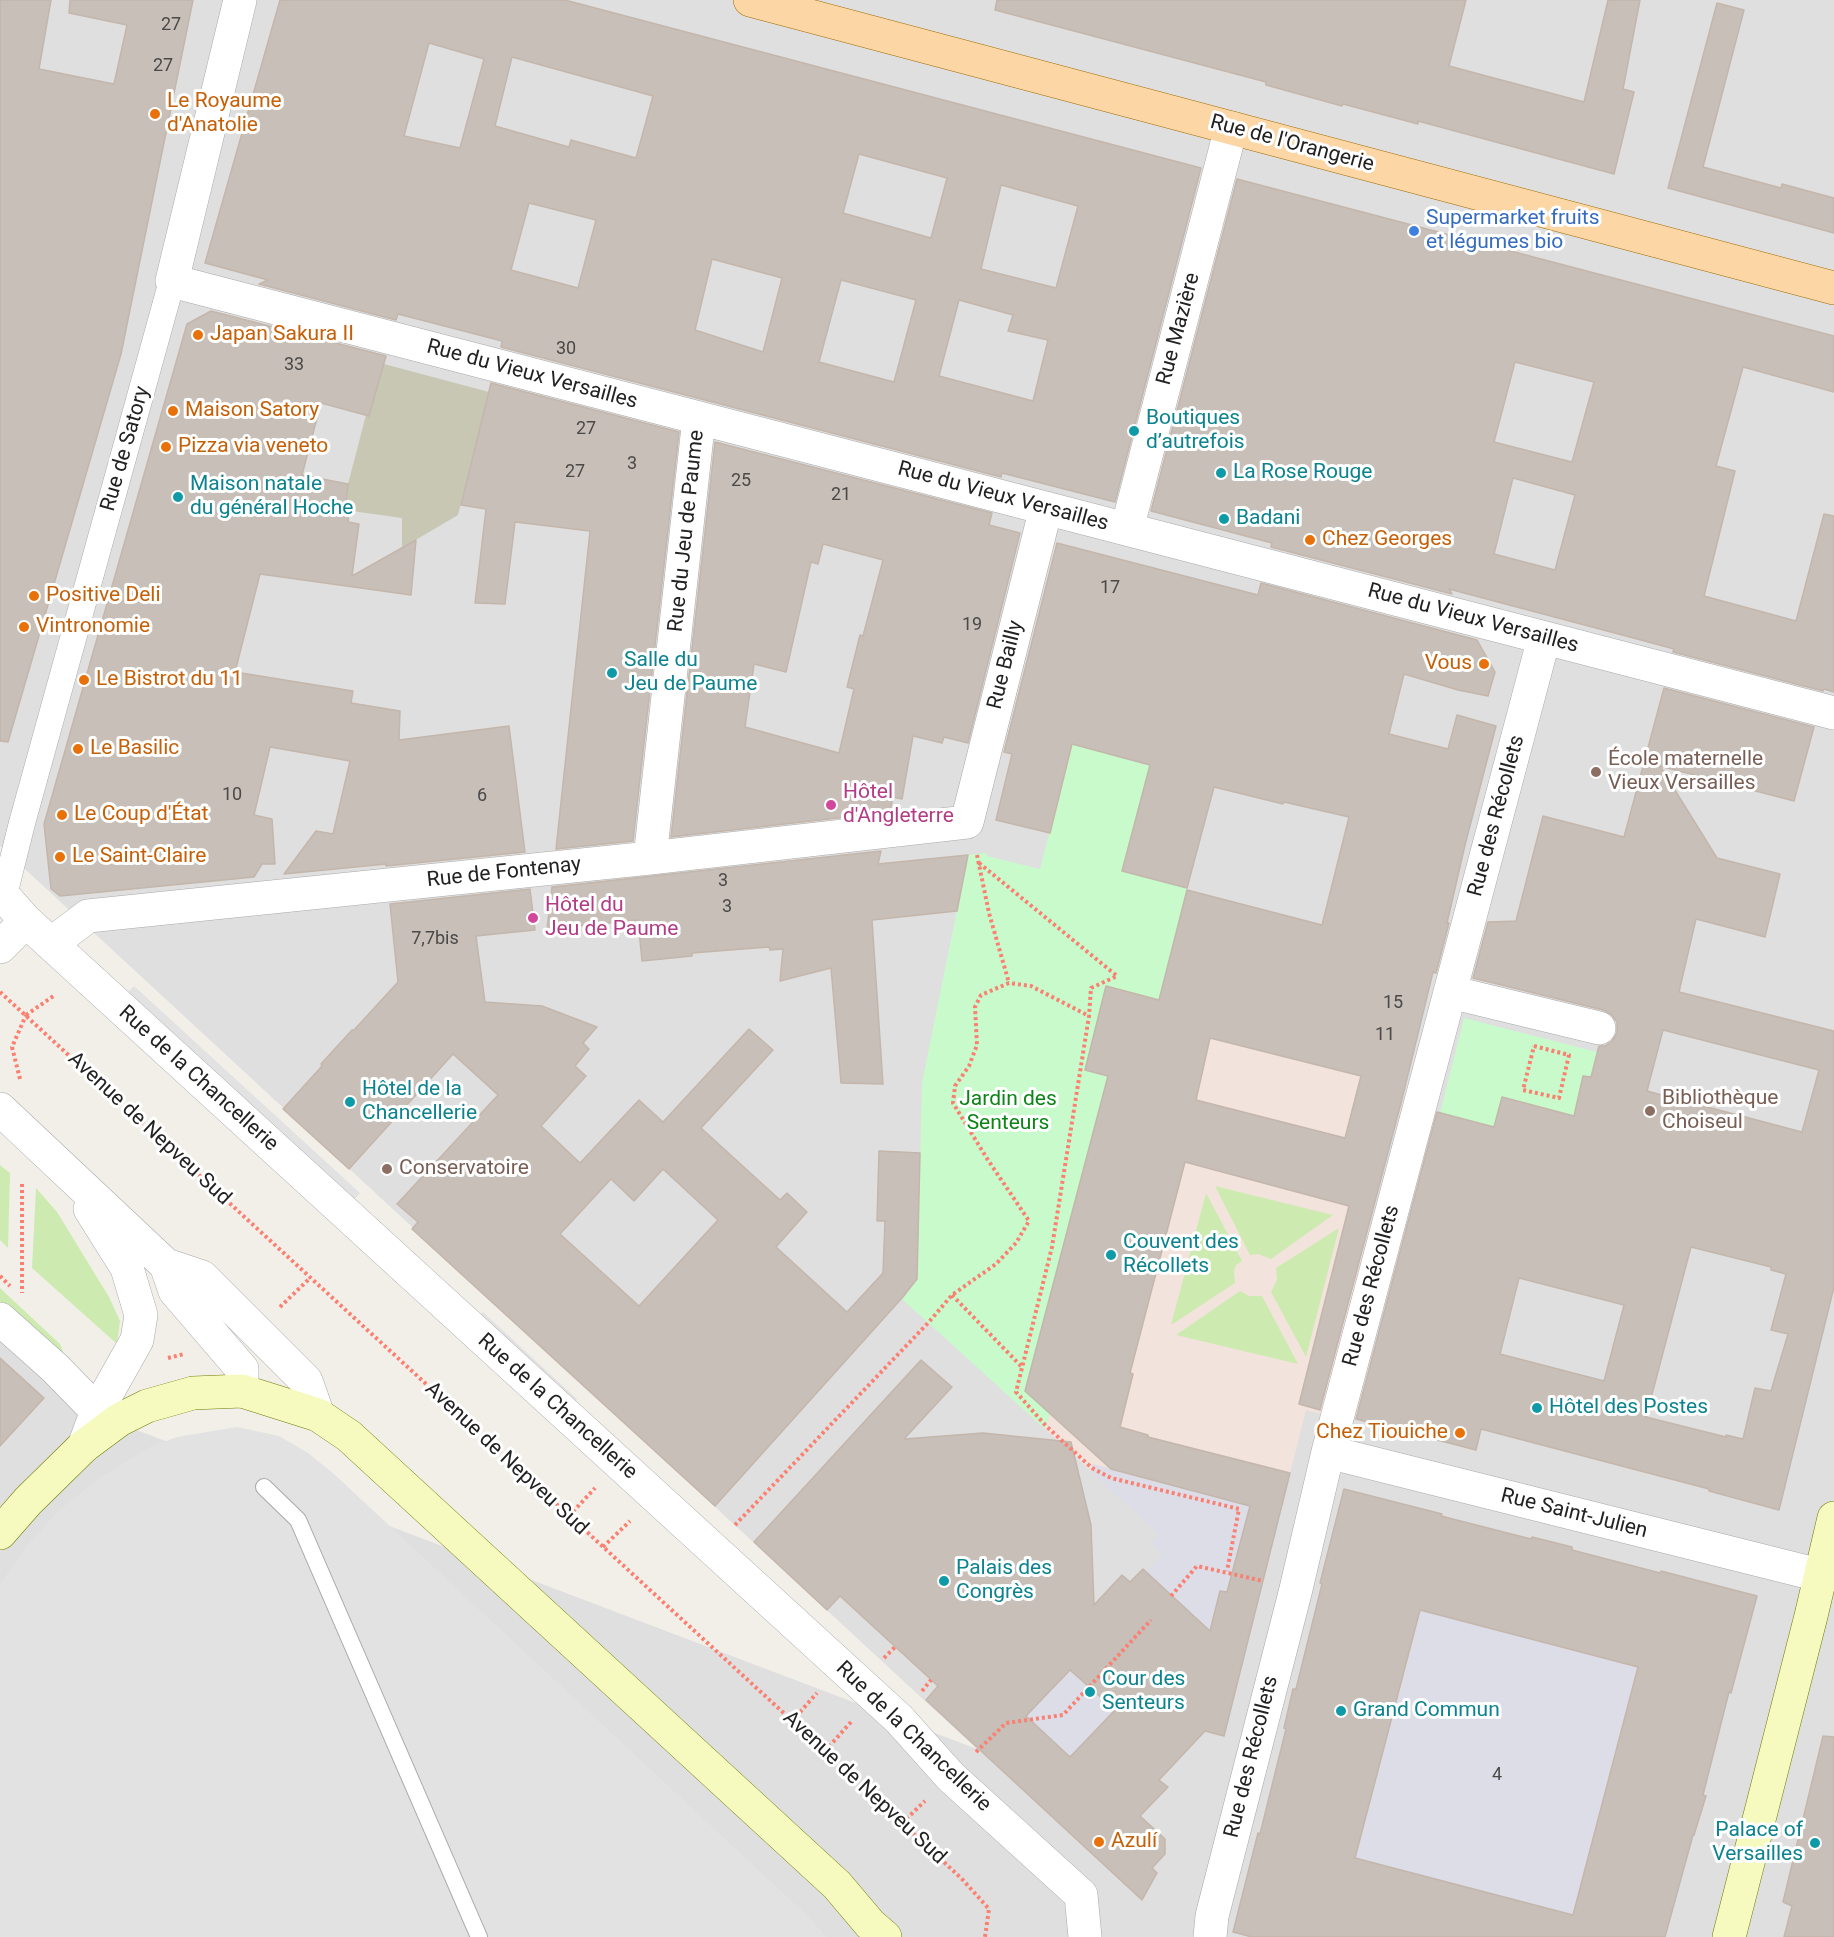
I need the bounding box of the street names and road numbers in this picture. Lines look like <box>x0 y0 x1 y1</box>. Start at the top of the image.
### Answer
street label: Rue de l'Orangerie <box>1207 110 1377 178</box>
street label: Rue Mazière <box>1152 270 1206 388</box>
street label: Rue du Vieux Versailles <box>424 335 640 415</box>
street label: Rue de Satory <box>96 384 156 514</box>
street label: Rue du Jeu de Paume <box>664 429 710 633</box>
street label: Rue du Vieux Versailles <box>895 457 1111 537</box>
street label: Rue du Vieux Versailles <box>1365 579 1581 659</box>
street label: Rue Bailly <box>983 618 1029 712</box>
street label: Rue des Récollets <box>1463 733 1531 899</box>
street label: Rue de Fontenay <box>426 852 582 894</box>
street label: Rue de la Chancellerie <box>113 1001 283 1157</box>
street label: Avenue de Nepveu Sud <box>62 1047 236 1211</box>
street label: Rue des Récollets <box>1338 1203 1406 1369</box>
street label: Rue de la Chancellerie <box>472 1329 642 1485</box>
street label: Avenue de Nepveu Sud <box>419 1377 593 1541</box>
street label: Rue Saint-Julien <box>1498 1484 1650 1544</box>
street label: Rue de la Chancellerie <box>830 1656 996 1818</box>
street label: Rue des Récollets <box>1220 1673 1284 1841</box>
street label: Avenue de Nepveu Sud <box>777 1706 951 1870</box>

